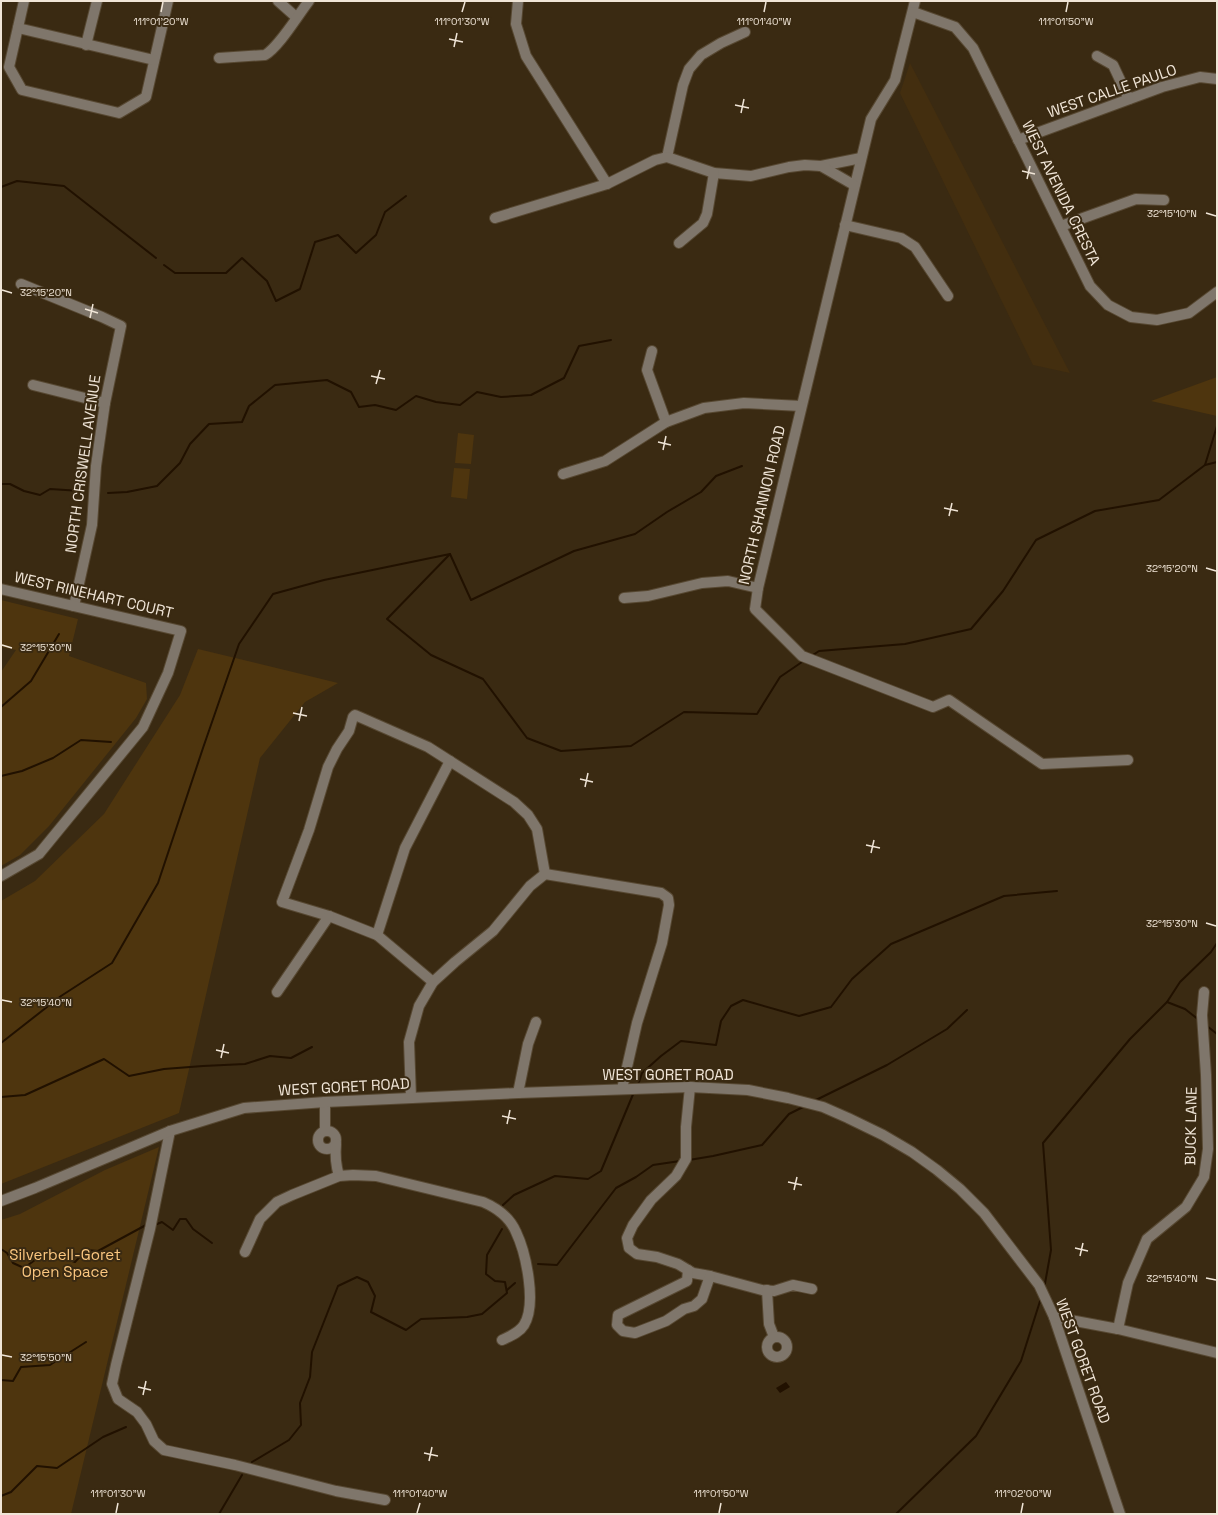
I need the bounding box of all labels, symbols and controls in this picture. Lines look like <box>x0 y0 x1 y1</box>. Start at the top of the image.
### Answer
text: 111°01'20"W <box>134 15 189 28</box>
text: 111°01'30"W <box>435 15 490 28</box>
text: 111°01'40"W <box>737 15 792 28</box>
text: 111°01'50"W <box>1039 15 1094 28</box>
street label: WEST CALLE PAULO <box>1045 59 1179 122</box>
street label: WEST AVENIDA CRESTA <box>1018 117 1105 269</box>
text: 32°15'10"N <box>1147 207 1197 220</box>
text: 32°15'20"N <box>20 286 72 299</box>
street label: NORTH CRISWELL AVENUE <box>61 374 104 554</box>
street label: NORTH SHANNON ROAD <box>734 423 789 586</box>
text: 32°15'20"N <box>1146 562 1198 575</box>
street label: WEST RINEHART COURT <box>13 567 176 622</box>
text: 32°15'30"N <box>20 641 72 654</box>
text: 32°15'30"N <box>1146 917 1198 930</box>
text: 32°15'40"N <box>20 996 72 1009</box>
street label: WEST GORET ROAD <box>602 1065 734 1084</box>
street label: WEST GORET ROAD <box>278 1074 410 1099</box>
street label: BUCK LANE <box>1180 1087 1201 1165</box>
park label: Silverbell-Goret Open Space <box>9 1245 121 1281</box>
text: 32°15'40"N <box>1146 1272 1198 1285</box>
street label: WEST GORET ROAD <box>1052 1296 1115 1426</box>
text: 32°15'50"N <box>20 1351 72 1364</box>
text: 111°01'30"W <box>91 1487 146 1500</box>
text: 111°01'40"W <box>393 1487 448 1500</box>
text: 111°01'50"W <box>694 1487 749 1500</box>
text: 111°02'00"W <box>994 1487 1052 1500</box>

